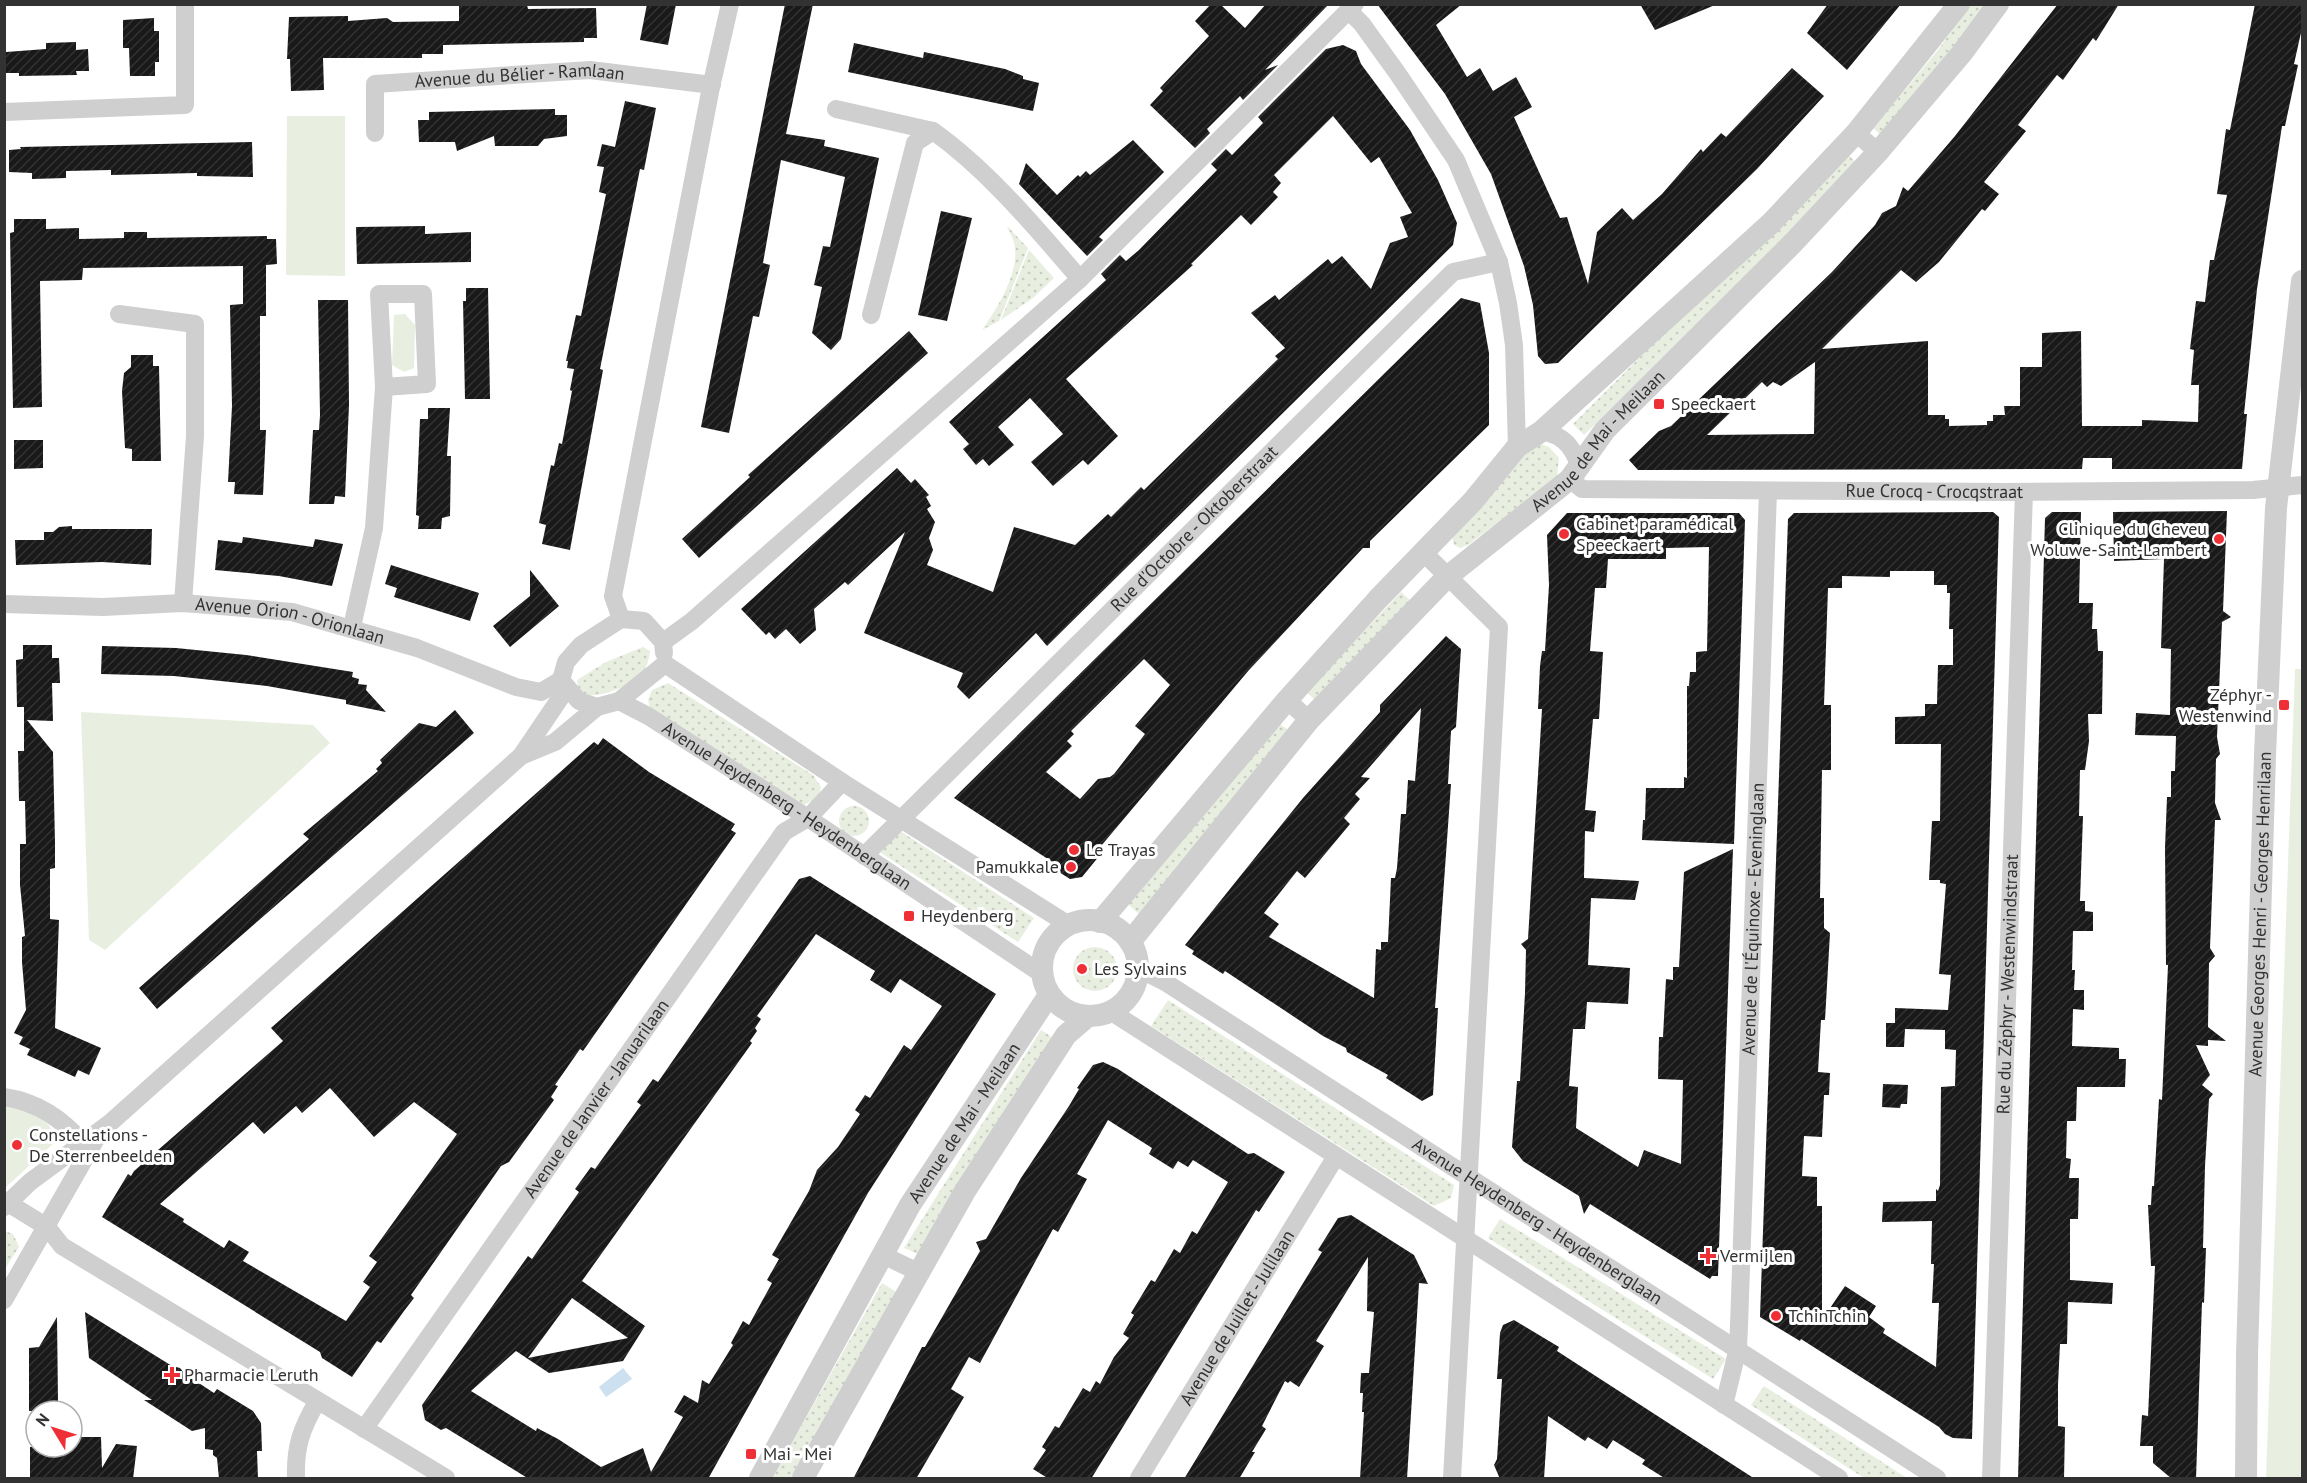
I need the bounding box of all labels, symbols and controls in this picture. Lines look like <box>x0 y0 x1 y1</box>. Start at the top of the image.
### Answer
street label: Avenue du Bélier - Ramlaan <box>414 58 626 92</box>
street label: Avenue de Mai - Meilaan <box>1526 365 1670 517</box>
place label: Speeckaert <box>1671 392 1756 415</box>
marker: Speeckaert <box>1652 397 1666 411</box>
street label: Rue d'Octobre - Oktoberstraat <box>1105 440 1282 616</box>
street label: Rue Crocq - Crocqstraat <box>1846 479 2023 503</box>
place label: Cabinet paramédical Speeckaert <box>1576 512 1734 556</box>
place label: Clinique du Cheveu Woluwe-Saint-Lambert <box>2030 517 2207 561</box>
marker: Cabinet paramédical Speeckaert <box>1557 527 1571 541</box>
marker: Clinique du Cheveu Woluwe-Saint-Lambert <box>2212 532 2226 546</box>
street label: Avenue Orion - Orionlaan <box>194 592 387 649</box>
place label: Zéphyr - Westenwind <box>2179 683 2272 727</box>
marker: Zéphyr - Westenwind <box>2277 698 2291 712</box>
street label: Avenue Heydenberg - Heydenberglaan <box>658 716 916 895</box>
street label: Avenue Georges Henri - Georges Henrilaan <box>2243 751 2276 1077</box>
street label: Avenue de l'Équinoxe - Eveninglaan <box>1736 782 1769 1056</box>
place label: Le Trayas <box>1086 838 1156 861</box>
marker: Le Trayas <box>1067 843 1081 857</box>
street label: Rue du Zéphyr - Westenwindstraat <box>1991 854 2023 1115</box>
place label: Pamukkale <box>976 855 1059 878</box>
marker: Pamukkale <box>1064 860 1078 874</box>
place label: Heydenberg <box>921 904 1014 927</box>
marker: Heydenberg <box>902 909 916 923</box>
place label: Les Sylvains <box>1094 957 1187 980</box>
marker: Les Sylvains <box>1075 962 1089 976</box>
street label: Avenue de Janvier - Januarilaan <box>518 995 674 1202</box>
street label: Avenue de Mai - Meilaan <box>903 1038 1025 1207</box>
place label: Constellations - De Sterrenbeelden <box>29 1123 172 1167</box>
street label: Avenue Heydenberg - Heydenberglaan <box>1408 1132 1667 1310</box>
marker: Constellations - De Sterrenbeelden <box>10 1138 24 1152</box>
street label: Avenue de Juillet - Julilaan <box>1174 1225 1299 1409</box>
place label: Vermijlen <box>1719 1244 1793 1267</box>
marker: Vermijlen <box>1701 1249 1715 1263</box>
place label: TchinTchin <box>1788 1304 1866 1327</box>
marker: TchinTchin <box>1769 1309 1783 1323</box>
place label: Pharmacie Leruth <box>184 1363 319 1386</box>
marker: Pharmacie Leruth <box>165 1368 179 1382</box>
north arrow <box>24 1399 84 1459</box>
text: N <box>31 1409 53 1430</box>
place label: Mai - Mei <box>763 1442 832 1465</box>
marker: Mai - Mei <box>744 1447 758 1461</box>

